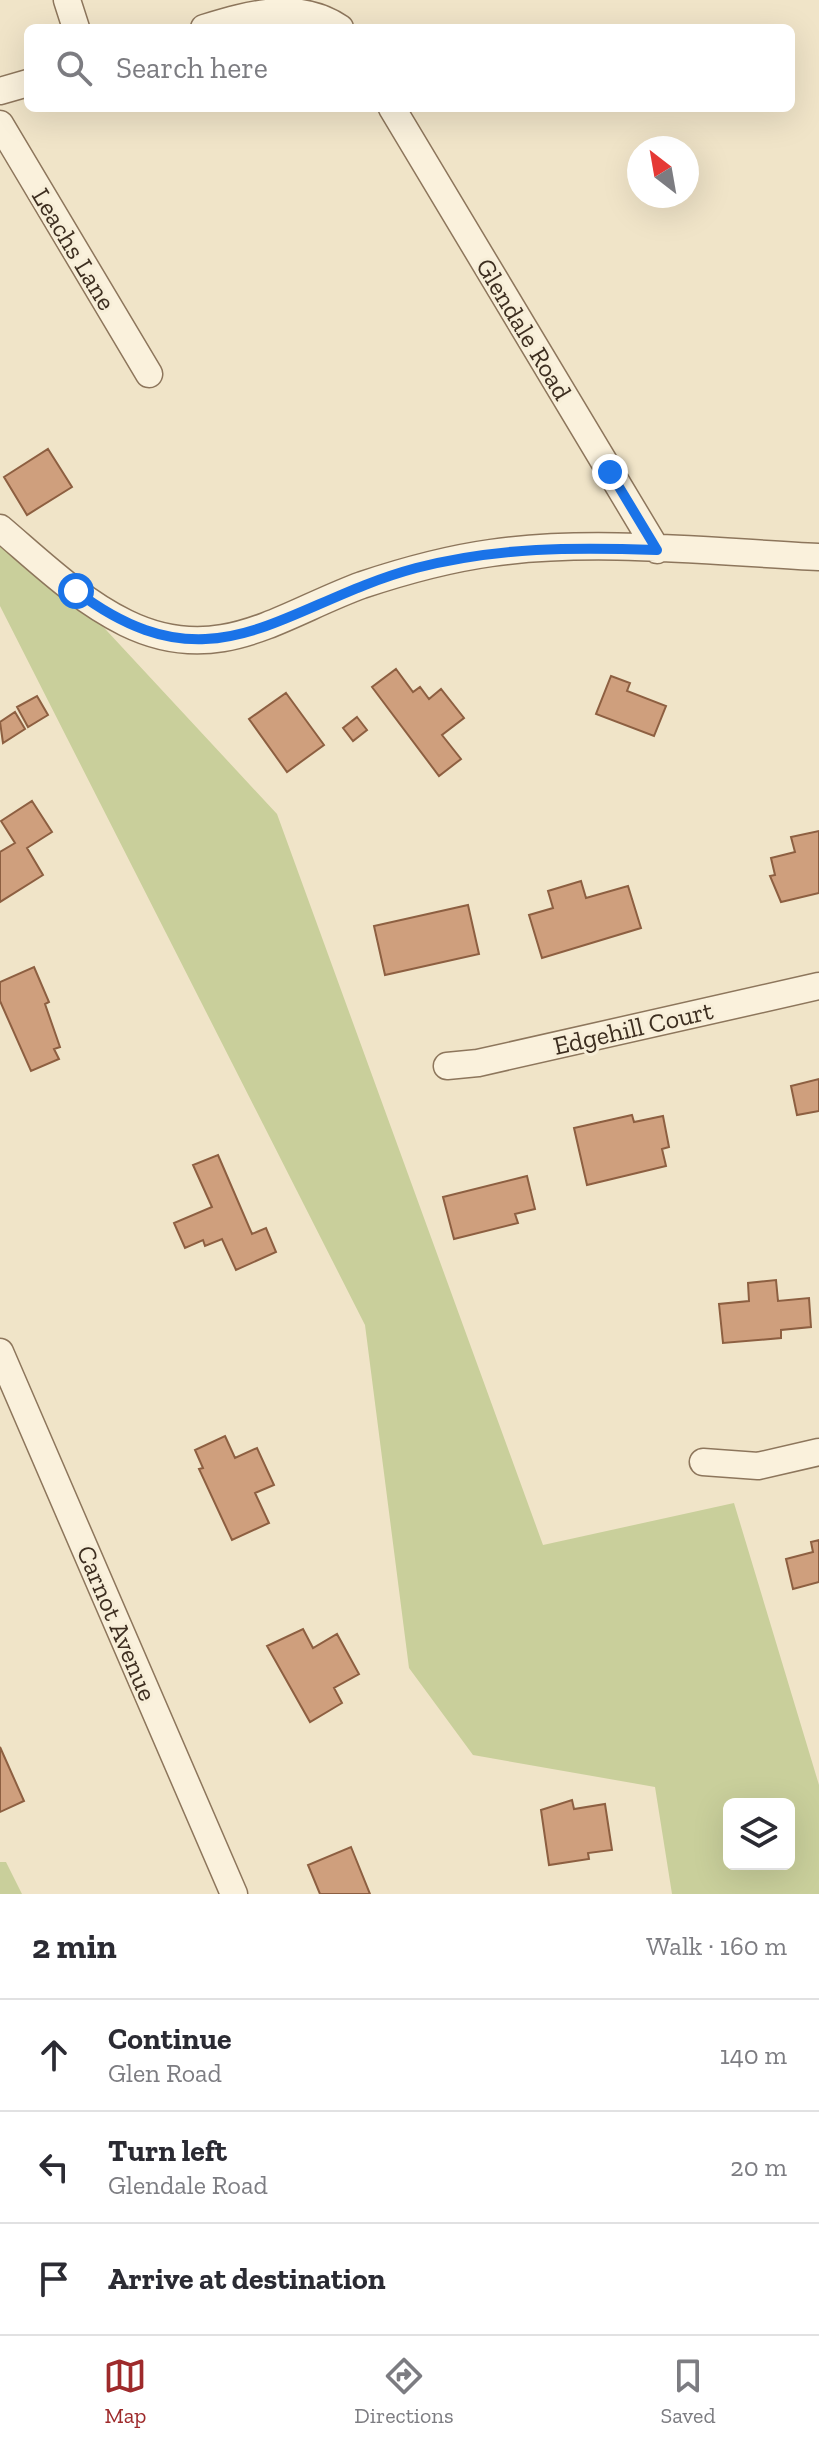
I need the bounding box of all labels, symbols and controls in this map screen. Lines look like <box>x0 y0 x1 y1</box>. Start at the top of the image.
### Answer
search box <box>24 24 795 112</box>
icon: search <box>52 46 96 90</box>
text: Search here <box>116 50 268 86</box>
north arrow <box>627 136 699 208</box>
street label: Leachs Lane <box>25 182 123 316</box>
street label: Glendale Road <box>469 252 579 406</box>
route end <box>592 454 628 490</box>
route start <box>58 573 94 609</box>
street label: Edgehill Court <box>550 994 716 1062</box>
street label: Carnot Avenue <box>70 1541 164 1705</box>
map controls <box>723 1798 795 1870</box>
button: layers <box>723 1798 795 1870</box>
text: 2 min <box>32 1926 117 1967</box>
text: Walk · 160 m <box>646 1930 787 1962</box>
text: Continue <box>108 2021 232 2057</box>
icon: ahead <box>32 2033 76 2077</box>
text: 140 m <box>720 2039 787 2071</box>
text: Glen Road <box>108 2057 222 2089</box>
text: Turn left <box>108 2133 227 2169</box>
icon: left <box>32 2145 76 2189</box>
text: 20 m <box>730 2151 787 2183</box>
text: Glendale Road <box>108 2169 268 2201</box>
icon: arrive <box>32 2257 76 2301</box>
text: Arrive at destination <box>108 2261 385 2297</box>
tab: Map <box>103 2354 147 2429</box>
tab: Directions <box>354 2354 454 2429</box>
tab: Saved <box>660 2354 716 2429</box>

